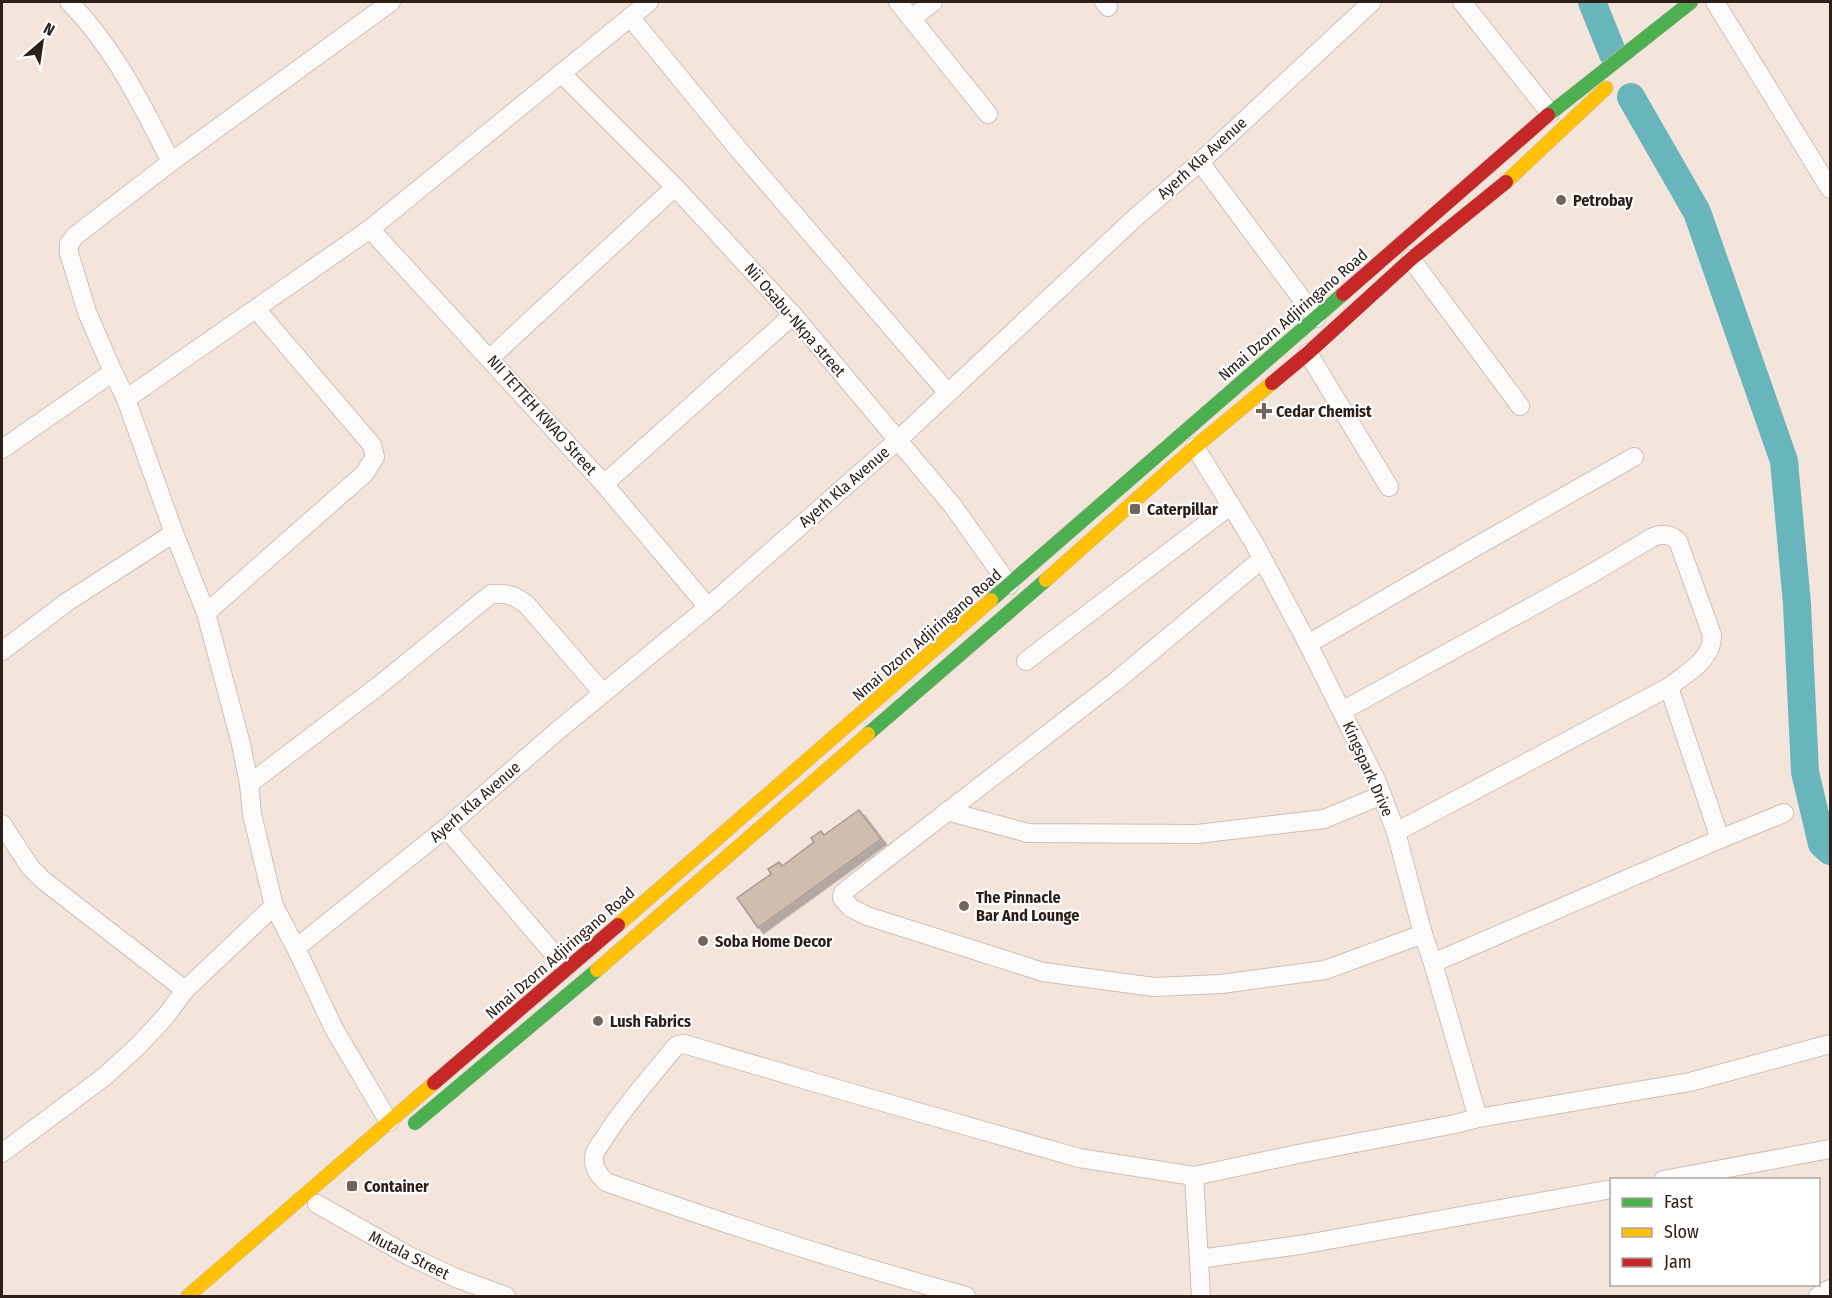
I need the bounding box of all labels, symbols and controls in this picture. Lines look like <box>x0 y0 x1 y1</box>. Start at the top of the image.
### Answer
north arrow <box>12 12 72 72</box>
text: N <box>40 19 58 40</box>
street label: Ayerh Kla Avenue <box>1153 113 1251 203</box>
place label: Petrobay <box>1573 191 1633 210</box>
marker: Petrobay <box>1554 193 1568 207</box>
street label: Nmai Dzorn Adjiringano Road <box>1215 245 1371 385</box>
street label: Nii Osabu-Nkpa street <box>740 259 850 381</box>
street label: NII TETTEH KWAO Street <box>483 351 601 479</box>
place label: Cedar Chemist <box>1276 402 1372 421</box>
marker: Cedar Chemist <box>1257 404 1271 418</box>
street label: Ayerh Kla Avenue <box>795 443 893 531</box>
place label: Caterpillar <box>1147 500 1218 519</box>
marker: Caterpillar <box>1128 502 1142 516</box>
street label: Nmai Dzorn Adjiringano Road <box>849 565 1005 705</box>
street label: Kingspark Drive <box>1339 719 1397 820</box>
street label: Ayerh Kla Avenue <box>426 758 524 846</box>
street label: Nmai Dzorn Adjiringano Road <box>482 883 638 1023</box>
place label: The Pinnacle Bar And Lounge <box>976 888 1079 925</box>
marker: The Pinnacle Bar And Lounge <box>957 899 971 913</box>
place label: Soba Home Decor <box>715 932 832 951</box>
marker: Soba Home Decor <box>696 934 710 948</box>
place label: Lush Fabrics <box>610 1012 691 1031</box>
marker: Lush Fabrics <box>591 1014 605 1028</box>
place label: Container <box>364 1177 429 1196</box>
legend <box>1610 1178 1820 1286</box>
marker: Container <box>345 1179 359 1193</box>
text: Fast <box>1664 1191 1693 1213</box>
text: Slow <box>1664 1221 1699 1243</box>
street label: Mutala Street <box>366 1227 453 1284</box>
text: Jam <box>1664 1251 1692 1273</box>

